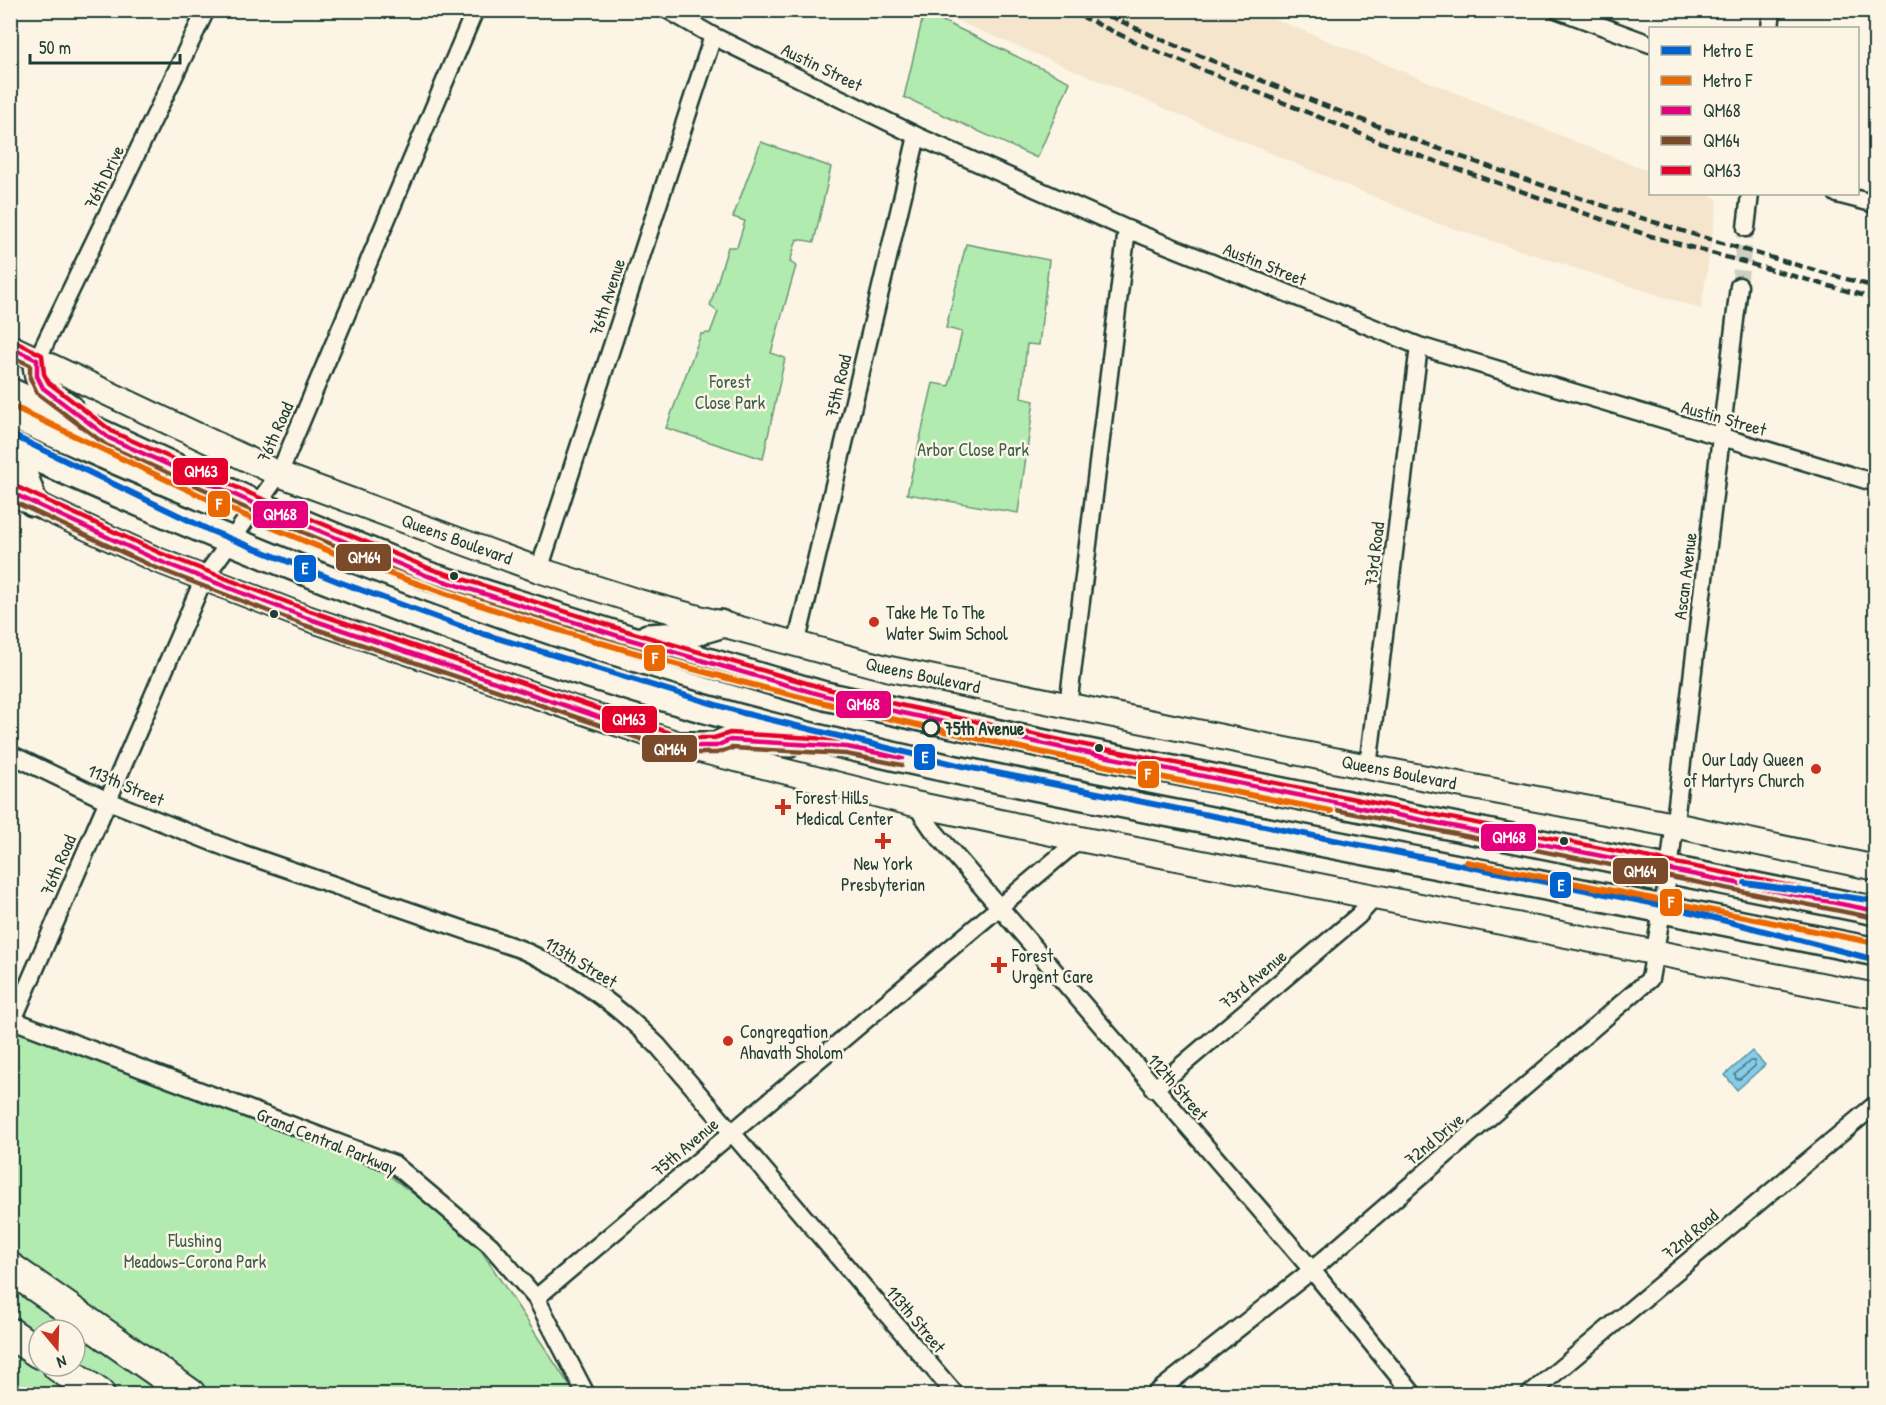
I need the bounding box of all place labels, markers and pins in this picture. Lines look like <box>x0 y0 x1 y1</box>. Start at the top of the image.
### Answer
unlabelled marker <box>448 570 460 582</box>
place label: Take Me To The Water Swim School <box>886 600 1008 646</box>
unlabelled marker <box>268 608 280 620</box>
marker: Take Me To The Water Swim School <box>867 615 881 629</box>
place label: 75th Avenue <box>943 716 1025 741</box>
marker: 75th Avenue <box>922 719 940 737</box>
unlabelled marker <box>1093 742 1105 754</box>
place label: Our Lady Queen of Martyrs Church <box>1684 747 1804 793</box>
marker: Our Lady Queen of Martyrs Church <box>1809 762 1823 776</box>
place label: Forest Hills Medical Center <box>795 785 893 831</box>
marker: Forest Hills Medical Center <box>774 798 792 816</box>
marker: New York Presbyterian <box>874 832 892 850</box>
unlabelled marker <box>1558 835 1570 847</box>
place label: New York Presbyterian <box>841 851 925 897</box>
place label: Forest Urgent Care <box>1011 943 1094 989</box>
marker: Forest Urgent Care <box>990 956 1008 974</box>
place label: Congregation Ahavath Sholom <box>740 1019 843 1065</box>
marker: Congregation Ahavath Sholom <box>721 1034 735 1048</box>

